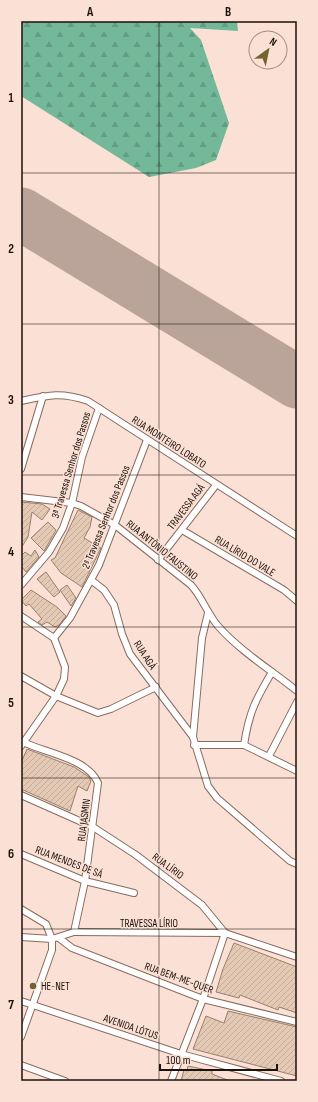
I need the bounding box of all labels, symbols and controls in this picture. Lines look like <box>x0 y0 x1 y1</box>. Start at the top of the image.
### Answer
text: A <box>86 4 94 20</box>
text: B <box>225 4 231 20</box>
north arrow <box>248 30 288 70</box>
text: N <box>267 35 279 49</box>
text: 1 <box>8 90 14 106</box>
text: 2 <box>8 241 14 257</box>
text: 3 <box>8 392 14 408</box>
street label: 3ª Travessa Senhor dos Passos <box>49 410 93 520</box>
street label: RUA MONTEIRO LOBATO <box>129 413 209 471</box>
street label: 2ª Travessa Senhor dos Passos <box>79 463 133 571</box>
street label: TRAVESSA AGÁ <box>165 481 208 532</box>
street label: RUA ANTÔNIO FAUSTINO <box>124 517 200 583</box>
street label: RUA LÍRIO DO VALE <box>212 533 278 579</box>
text: 4 <box>8 544 14 560</box>
street label: RUA AGÁ <box>131 638 159 672</box>
text: 5 <box>8 695 14 711</box>
street label: RUA JASMIN <box>75 798 93 842</box>
street label: RUA MENDES DE SÁ <box>34 843 105 881</box>
text: 6 <box>8 846 14 862</box>
street label: RUA LÍRIO <box>150 850 186 882</box>
street label: TRAVESSA LÍRIO <box>120 917 178 930</box>
street label: RUA BEM-ME-QUER <box>143 960 215 996</box>
place label: HE-NET <box>41 980 70 993</box>
marker: HE-NET <box>28 981 38 991</box>
text: 7 <box>8 997 14 1013</box>
street label: AVENIDA LÓTUS <box>101 1011 160 1043</box>
scale bar <box>160 1046 277 1072</box>
text: 100 m <box>166 1053 191 1068</box>

